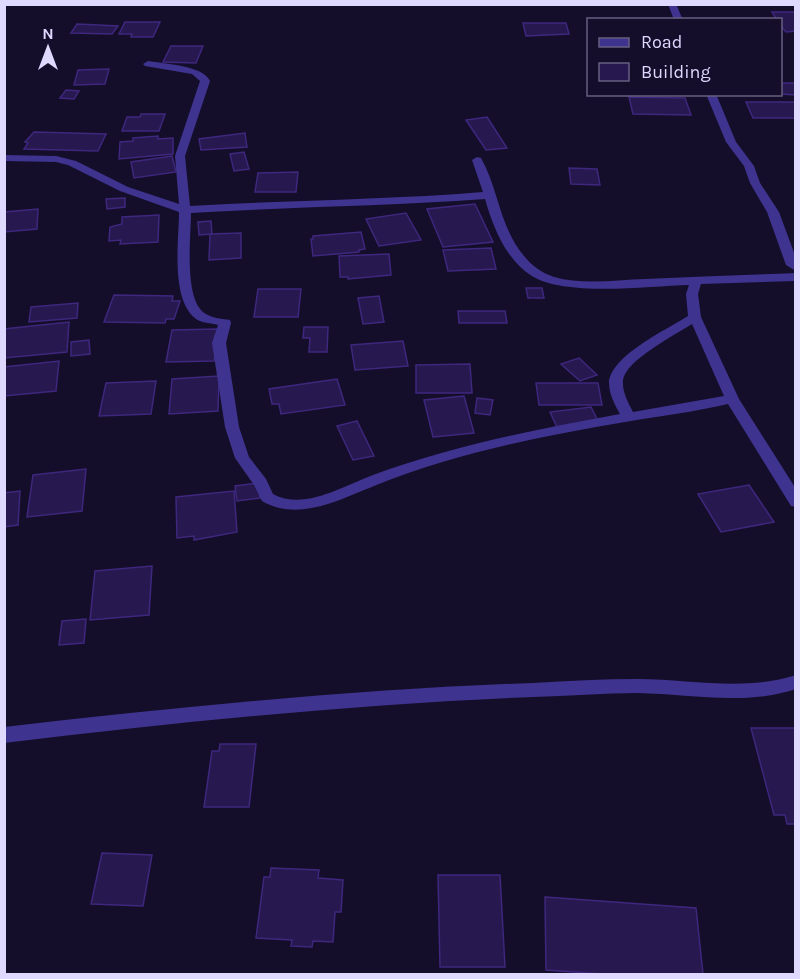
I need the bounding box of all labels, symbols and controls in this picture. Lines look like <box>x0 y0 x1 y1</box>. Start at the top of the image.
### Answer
north arrow <box>18 18 78 78</box>
legend <box>587 18 782 96</box>
text: N <box>42 24 54 43</box>
text: Road <box>641 31 682 53</box>
text: Building <box>641 61 711 83</box>

